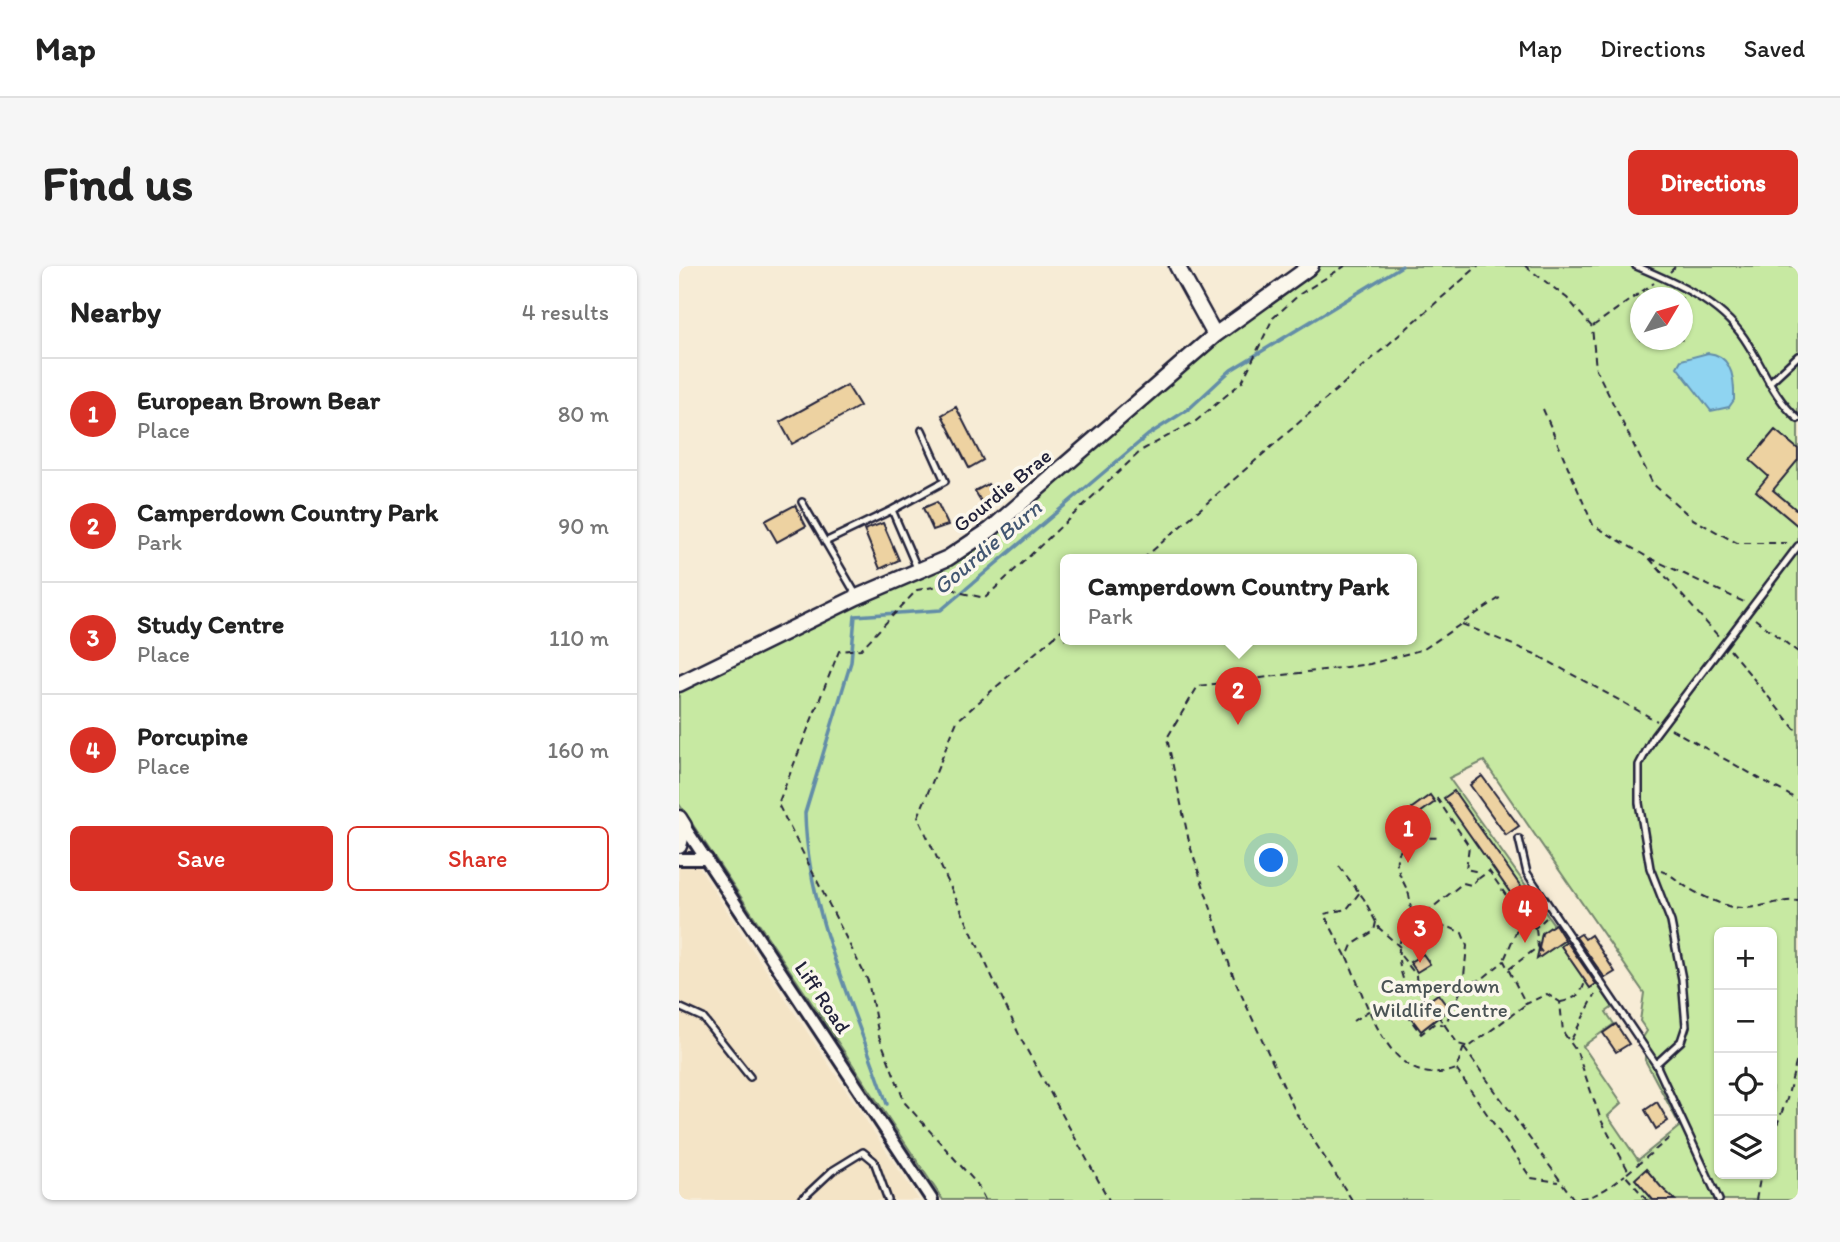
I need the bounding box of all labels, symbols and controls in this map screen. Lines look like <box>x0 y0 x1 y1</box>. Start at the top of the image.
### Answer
text: Map <box>35 29 96 68</box>
text: Map <box>1518 34 1562 63</box>
text: Directions <box>1600 34 1706 63</box>
text: Saved <box>1744 34 1805 63</box>
button: Directions <box>1628 150 1798 215</box>
text: Find us <box>42 153 193 212</box>
north arrow <box>1630 287 1693 350</box>
text: Nearby <box>70 293 161 330</box>
text: 4 results <box>522 298 609 326</box>
text: European Brown Bear <box>137 384 380 416</box>
text: 1 <box>88 400 98 428</box>
text: 80 m <box>558 400 609 428</box>
text: Place <box>137 416 190 444</box>
street label: Gourdie Brae <box>948 443 1056 537</box>
water label: Gourdie Burn <box>927 493 1047 601</box>
text: Camperdown Country Park <box>137 496 438 528</box>
text: 2 <box>87 512 99 540</box>
text: 90 m <box>558 512 609 540</box>
text: Park <box>137 528 182 556</box>
popup <box>1060 554 1417 645</box>
text: Camperdown Country Park <box>1088 570 1389 602</box>
text: Park <box>1088 602 1133 630</box>
text: Study Centre <box>137 608 284 640</box>
text: 3 <box>87 624 99 652</box>
text: 110 m <box>549 624 609 652</box>
text: Place <box>137 640 190 668</box>
pin: 2 <box>1215 667 1261 725</box>
text: Porcupine <box>137 720 248 752</box>
text: 4 <box>86 736 100 764</box>
text: 160 m <box>547 736 609 764</box>
text: Place <box>137 752 190 780</box>
pin: 1 <box>1385 805 1431 863</box>
button: Save <box>70 826 333 891</box>
button: Share <box>347 826 609 891</box>
your location <box>1254 843 1288 877</box>
pin: 4 <box>1502 885 1548 943</box>
pin: 3 <box>1397 905 1443 963</box>
map controls <box>1714 927 1777 1179</box>
button: + <box>1714 927 1777 990</box>
street label: Liff Road <box>790 956 857 1038</box>
park label: Camperdown Wildlife Centre <box>1372 973 1508 1022</box>
button: − <box>1714 990 1777 1053</box>
button: locate <box>1714 1053 1777 1116</box>
button: layers <box>1714 1116 1777 1179</box>

